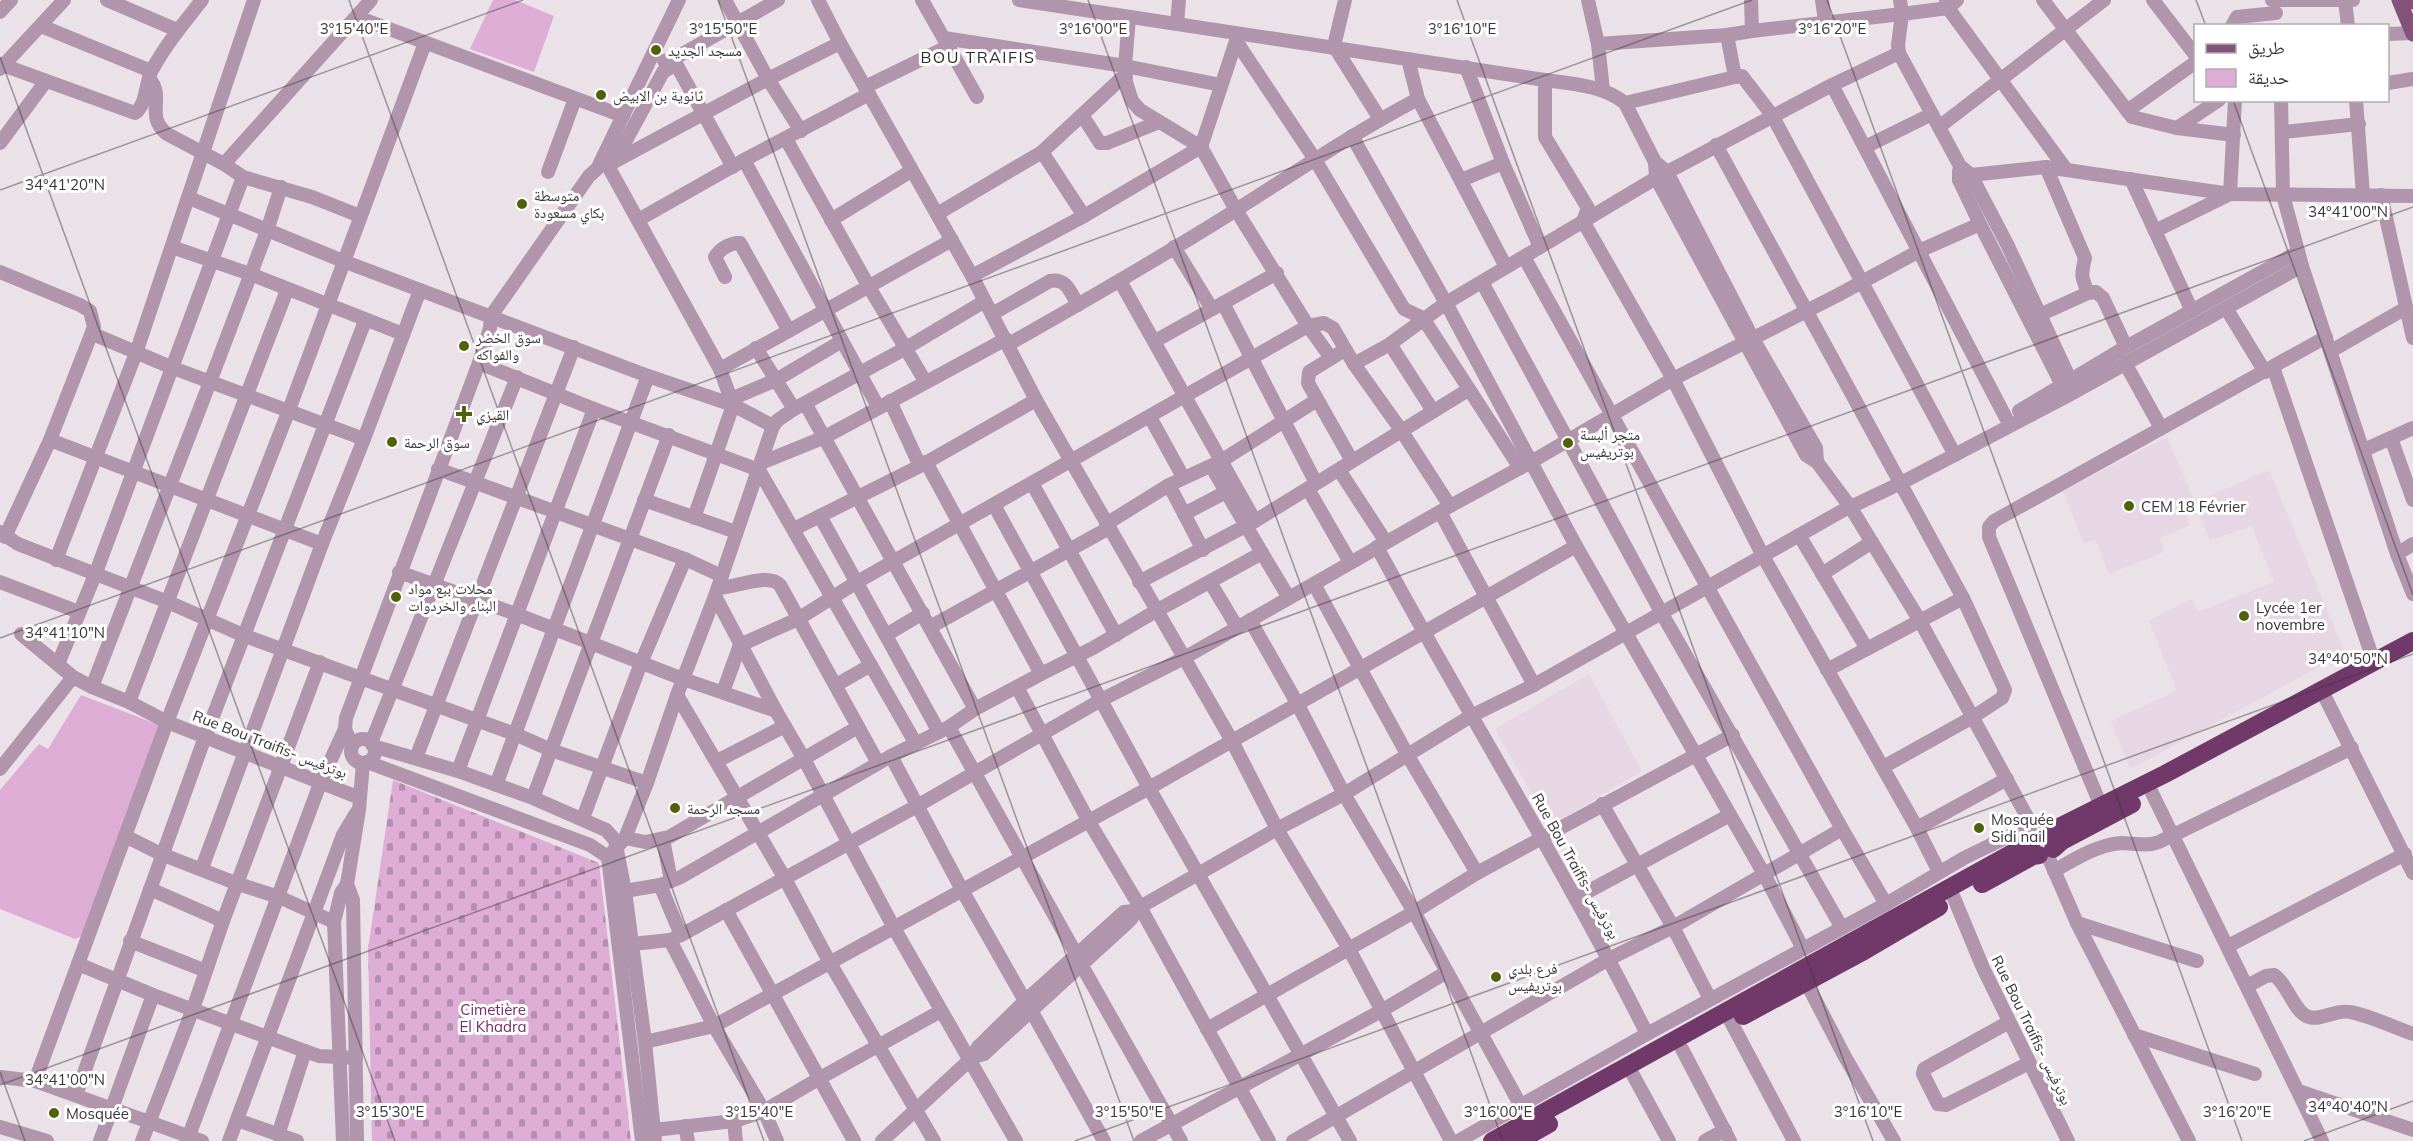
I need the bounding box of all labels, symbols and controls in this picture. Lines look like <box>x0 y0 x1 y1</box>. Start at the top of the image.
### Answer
text: 3°15'40"E <box>320 19 388 38</box>
text: 3°15'50"E <box>689 19 757 38</box>
text: 3°16'00"E <box>1059 19 1127 38</box>
text: 3°16'10"E <box>1428 19 1496 38</box>
text: 3°16'20"E <box>1798 19 1866 38</box>
legend <box>2194 24 2389 102</box>
text: طريق <box>2248 36 2285 59</box>
place label: مسجد الجديد <box>668 41 742 60</box>
marker: مسجد الجديد <box>649 43 663 57</box>
district label: BOU TRAIFIS <box>920 47 1036 67</box>
text: حديقة <box>2248 66 2289 89</box>
place label: ثانوية بن الابيض <box>613 86 703 106</box>
marker: ثانوية بن الابيض <box>594 88 608 102</box>
text: 34°41'20"N <box>25 175 105 194</box>
place label: متوسطة بكاي مسعودة <box>534 186 604 224</box>
marker: متوسطة بكاي مسعودة <box>515 197 529 211</box>
text: 34°41'00"N <box>2308 202 2388 221</box>
place label: سوق الخضر والفواكه <box>475 328 541 364</box>
marker: سوق الخضر والفواكه <box>457 339 471 353</box>
place label: القيزي <box>476 405 509 426</box>
marker: القيزي <box>457 407 471 421</box>
place label: متجر ألبسة بوتريفيس <box>1580 425 1640 462</box>
place label: سوق الرحمة <box>404 433 470 453</box>
marker: سوق الرحمة <box>385 435 399 449</box>
marker: متجر ألبسة بوتريفيس <box>1561 436 1575 450</box>
place label: CEM 18 Février <box>2141 497 2246 516</box>
marker: CEM 18 Février <box>2122 499 2136 513</box>
place label: محلات ببع مواد البناء والخردوات <box>408 579 496 615</box>
marker: محلات ببع مواد البناء والخردوات <box>389 590 403 604</box>
place label: Lycée 1er novembre <box>2256 598 2325 634</box>
marker: Lycée 1er novembre <box>2237 609 2251 623</box>
text: 34°41'10"N <box>25 623 105 642</box>
text: 34°40'50"N <box>2308 649 2388 668</box>
street label: Rue Bou Traifis- بوترفيس <box>190 706 350 783</box>
street label: Rue Bou Traifis- بوترفيس <box>1527 790 1624 943</box>
place label: مسجد الرحمة <box>687 799 760 818</box>
marker: مسجد الرحمة <box>668 801 682 815</box>
place label: Mosquée Sidi nail <box>1991 810 2054 846</box>
marker: Mosquée Sidi nail <box>1972 821 1986 835</box>
street label: Rue Bou Traifis- بوترفيس <box>1987 952 2076 1108</box>
place label: فرع بلدي بوتريفيس <box>1508 959 1562 996</box>
marker: فرع بلدي بوتريفيس <box>1489 970 1503 984</box>
park label: Cimetière El Khadra <box>460 1000 526 1036</box>
text: 34°41'00"N <box>25 1070 105 1089</box>
text: 34°40'40"N <box>2308 1097 2388 1116</box>
text: 3°15'30"E <box>356 1102 424 1121</box>
text: 3°15'40"E <box>725 1102 793 1121</box>
text: 3°15'50"E <box>1095 1102 1163 1121</box>
text: 3°16'00"E <box>1464 1102 1532 1121</box>
text: 3°16'10"E <box>1834 1102 1902 1121</box>
text: 3°16'20"E <box>2203 1102 2271 1121</box>
place label: Mosquée <box>66 1104 129 1123</box>
marker: Mosquée <box>47 1106 61 1120</box>

